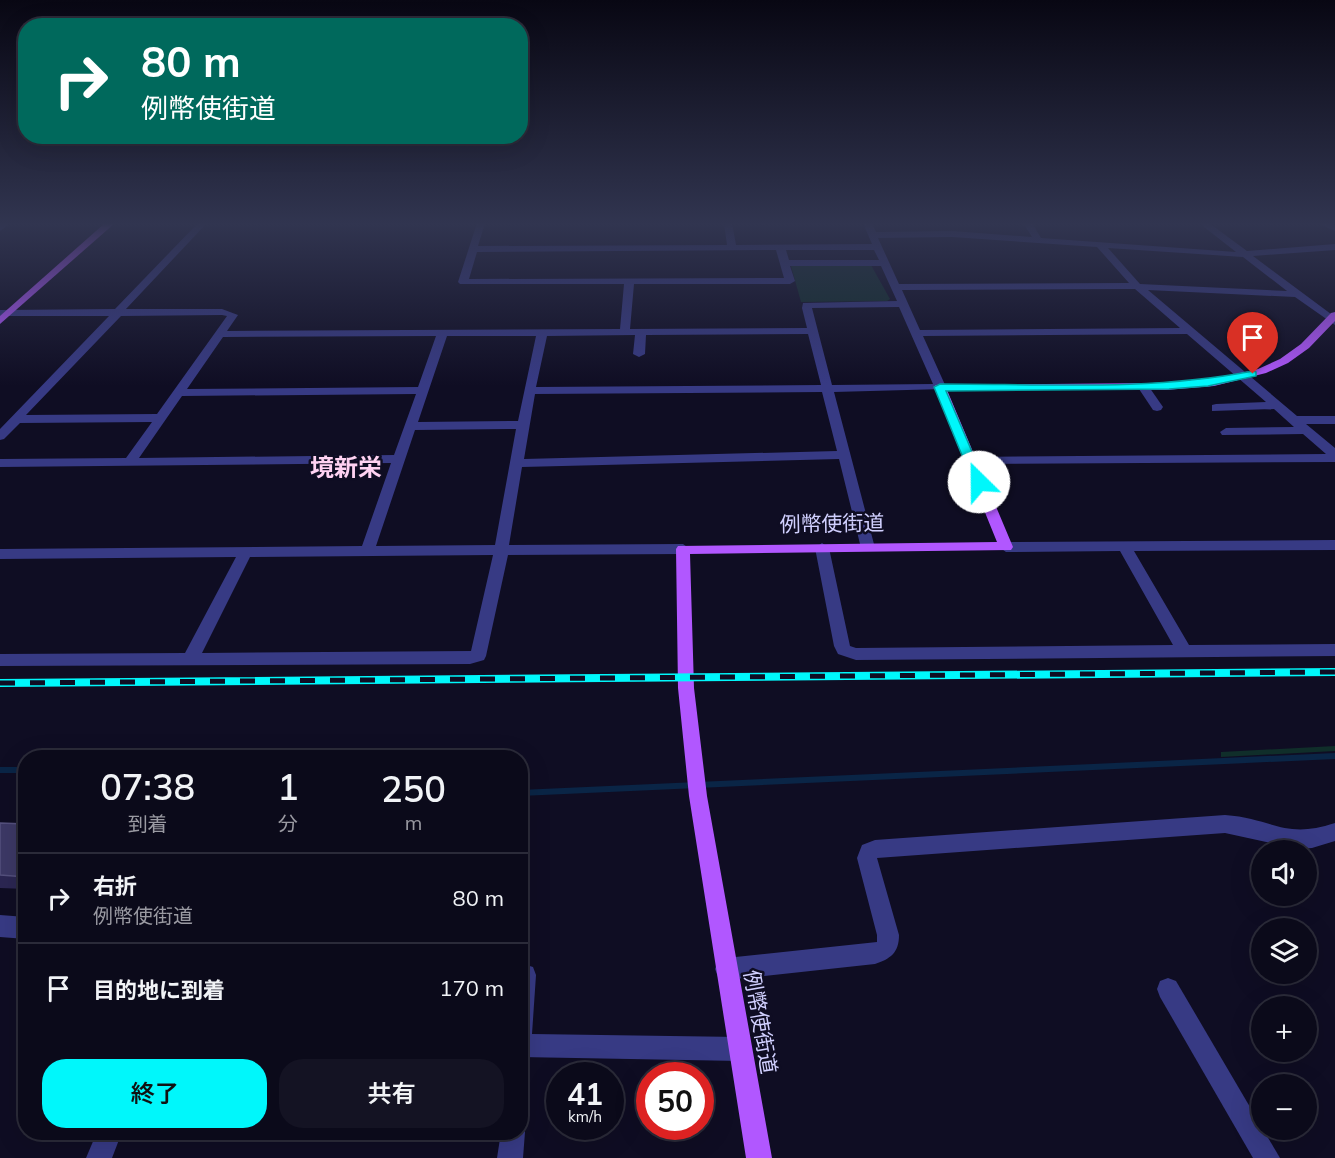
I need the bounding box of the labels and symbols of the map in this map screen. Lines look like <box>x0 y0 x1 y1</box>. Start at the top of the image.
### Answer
pin <box>1227 312 1278 374</box>
position arrow <box>947 450 1011 514</box>
district label: 境新栄 <box>310 452 382 482</box>
street label: 例幣使街道 <box>779 509 885 537</box>
street label: 例幣使街道 <box>739 968 783 1076</box>
speed limit sign: 50 <box>636 1062 714 1140</box>

